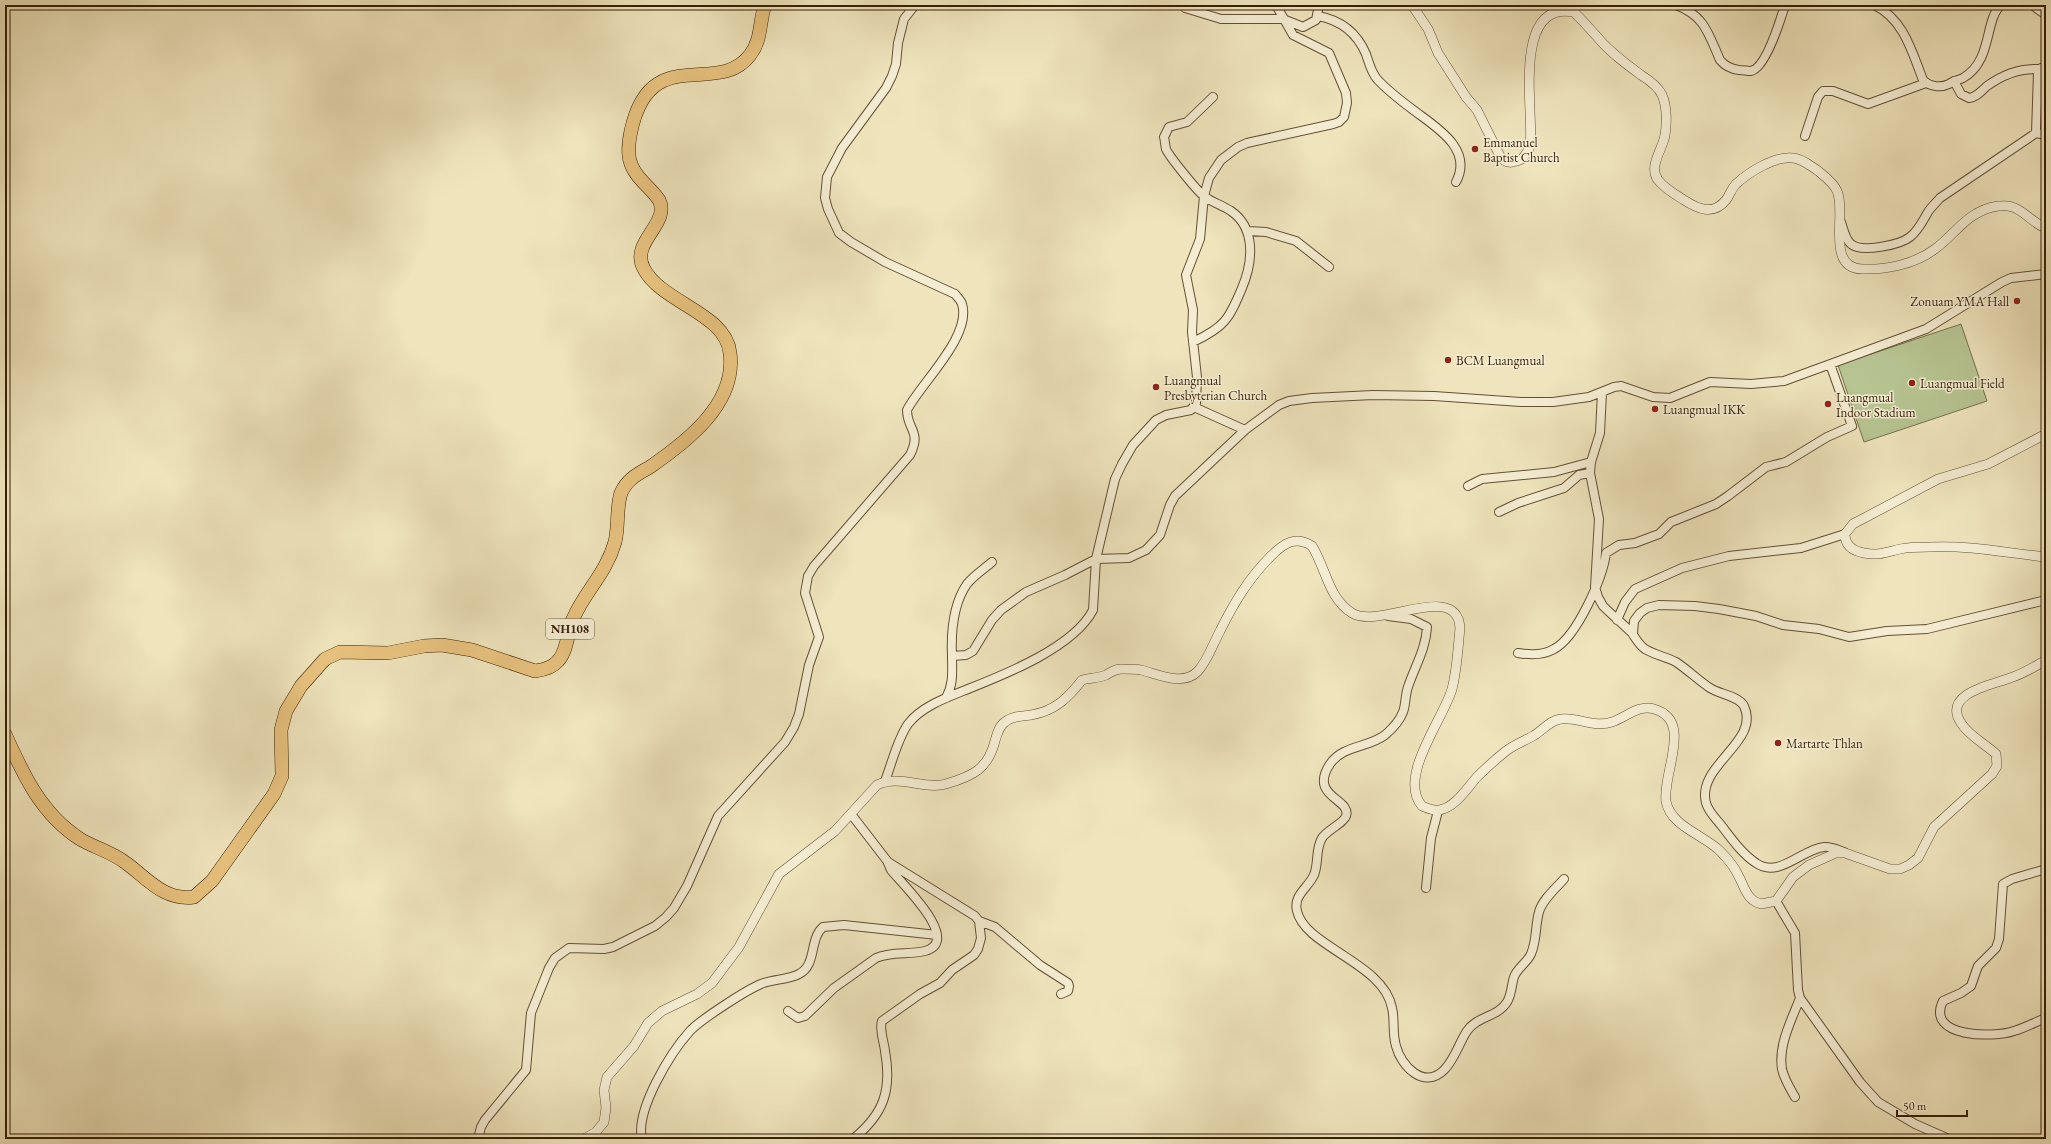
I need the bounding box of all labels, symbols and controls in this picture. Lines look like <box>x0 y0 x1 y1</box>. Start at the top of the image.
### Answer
place label: Emmanuel Baptist Church <box>1483 134 1560 166</box>
marker: Emmanuel Baptist Church <box>1470 144 1480 154</box>
place label: Zonuam YMA Hall <box>1910 293 2009 310</box>
marker: Zonuam YMA Hall <box>2012 296 2022 306</box>
place label: BCM Luangmual <box>1456 352 1545 369</box>
marker: BCM Luangmual <box>1443 355 1453 365</box>
place label: Luangmual Presbyterian Church <box>1164 372 1268 404</box>
place label: Luangmual Field <box>1920 375 2005 392</box>
marker: Luangmual Field <box>1907 378 1917 388</box>
marker: Luangmual Presbyterian Church <box>1151 382 1161 392</box>
place label: Luangmual Indoor Stadium <box>1836 389 1916 421</box>
marker: Luangmual Indoor Stadium <box>1823 399 1833 409</box>
place label: Luangmual IKK <box>1663 401 1745 418</box>
marker: Luangmual IKK <box>1650 404 1660 414</box>
road number: NH108 <box>546 619 594 639</box>
place label: Martarte Thlan <box>1786 735 1863 752</box>
marker: Martarte Thlan <box>1773 738 1783 748</box>
scale bar <box>1897 1092 1967 1118</box>
text: 50 m <box>1903 1098 1927 1114</box>

